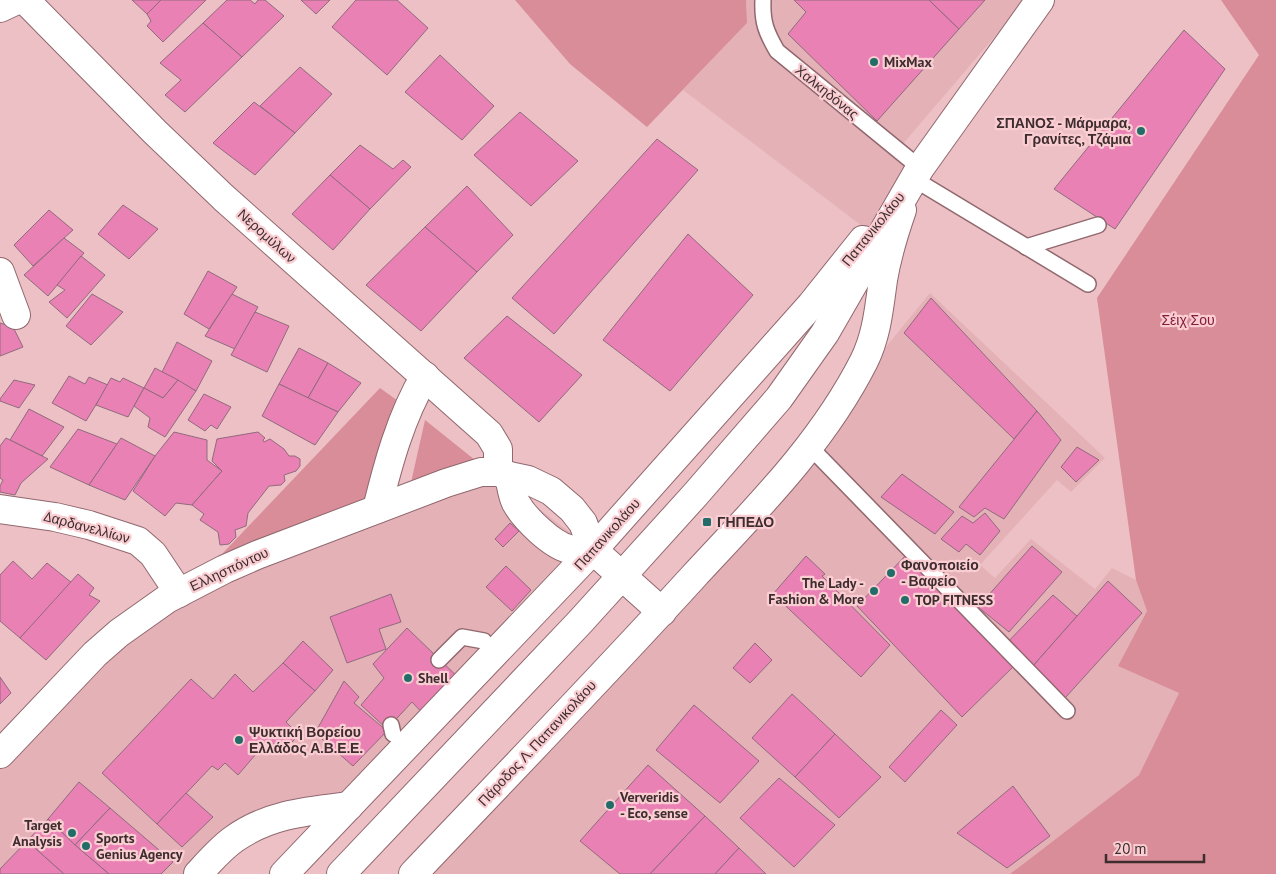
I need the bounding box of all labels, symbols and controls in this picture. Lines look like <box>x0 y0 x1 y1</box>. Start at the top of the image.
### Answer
place label: MixMax <box>884 53 932 71</box>
marker: MixMax <box>868 56 880 68</box>
street label: Χαλκηδόνας <box>792 61 863 123</box>
place label: ΣΠΑΝΟΣ - Μάρμαρα, Γρανίτες, Τζάμια <box>996 114 1131 148</box>
marker: ΣΠΑΝΟΣ - Μάρμαρα, Γρανίτες, Τζάμια <box>1135 125 1147 137</box>
street label: Παπανικολάου <box>838 188 908 270</box>
street label: Νερομύλων <box>234 205 300 267</box>
park label: Σέιχ Σου <box>1161 311 1215 329</box>
street label: Παπανικολάου <box>570 494 644 574</box>
street label: Δαρδανελλίων <box>42 507 132 547</box>
place label: ΓΗΠΕΔΟ <box>717 513 774 531</box>
marker: ΓΗΠΕΔΟ <box>701 516 713 528</box>
street label: Ελλησπόντου <box>187 543 271 595</box>
place label: Φανοποιείο - Βαφείο <box>901 556 979 590</box>
marker: Φανοποιείο - Βαφείο <box>885 567 897 579</box>
place label: The Lady - Fashion & More <box>768 574 864 608</box>
marker: The Lady - Fashion & More <box>868 585 880 597</box>
place label: TOP FITNESS <box>915 591 993 609</box>
marker: TOP FITNESS <box>899 594 911 606</box>
place label: Shell <box>418 669 449 687</box>
marker: Shell <box>402 672 414 684</box>
street label: Πάροδος Λ. Παπανικολάου <box>474 676 600 810</box>
place label: Ψυκτική Βορείου Ελλάδος Α.Β.Ε.Ε. <box>249 723 363 757</box>
marker: Ψυκτική Βορείου Ελλάδος Α.Β.Ε.Ε. <box>233 734 245 746</box>
place label: Ververidis - Eco, sense <box>619 788 688 822</box>
marker: Ververidis - Eco, sense <box>604 799 616 811</box>
place label: Target Analysis <box>13 816 62 850</box>
marker: Target Analysis <box>66 827 78 839</box>
place label: Sports Genius Agency <box>96 829 183 863</box>
scale bar <box>1106 832 1204 864</box>
text: 20 m <box>1114 839 1147 858</box>
marker: Sports Genius Agency <box>80 840 92 852</box>

